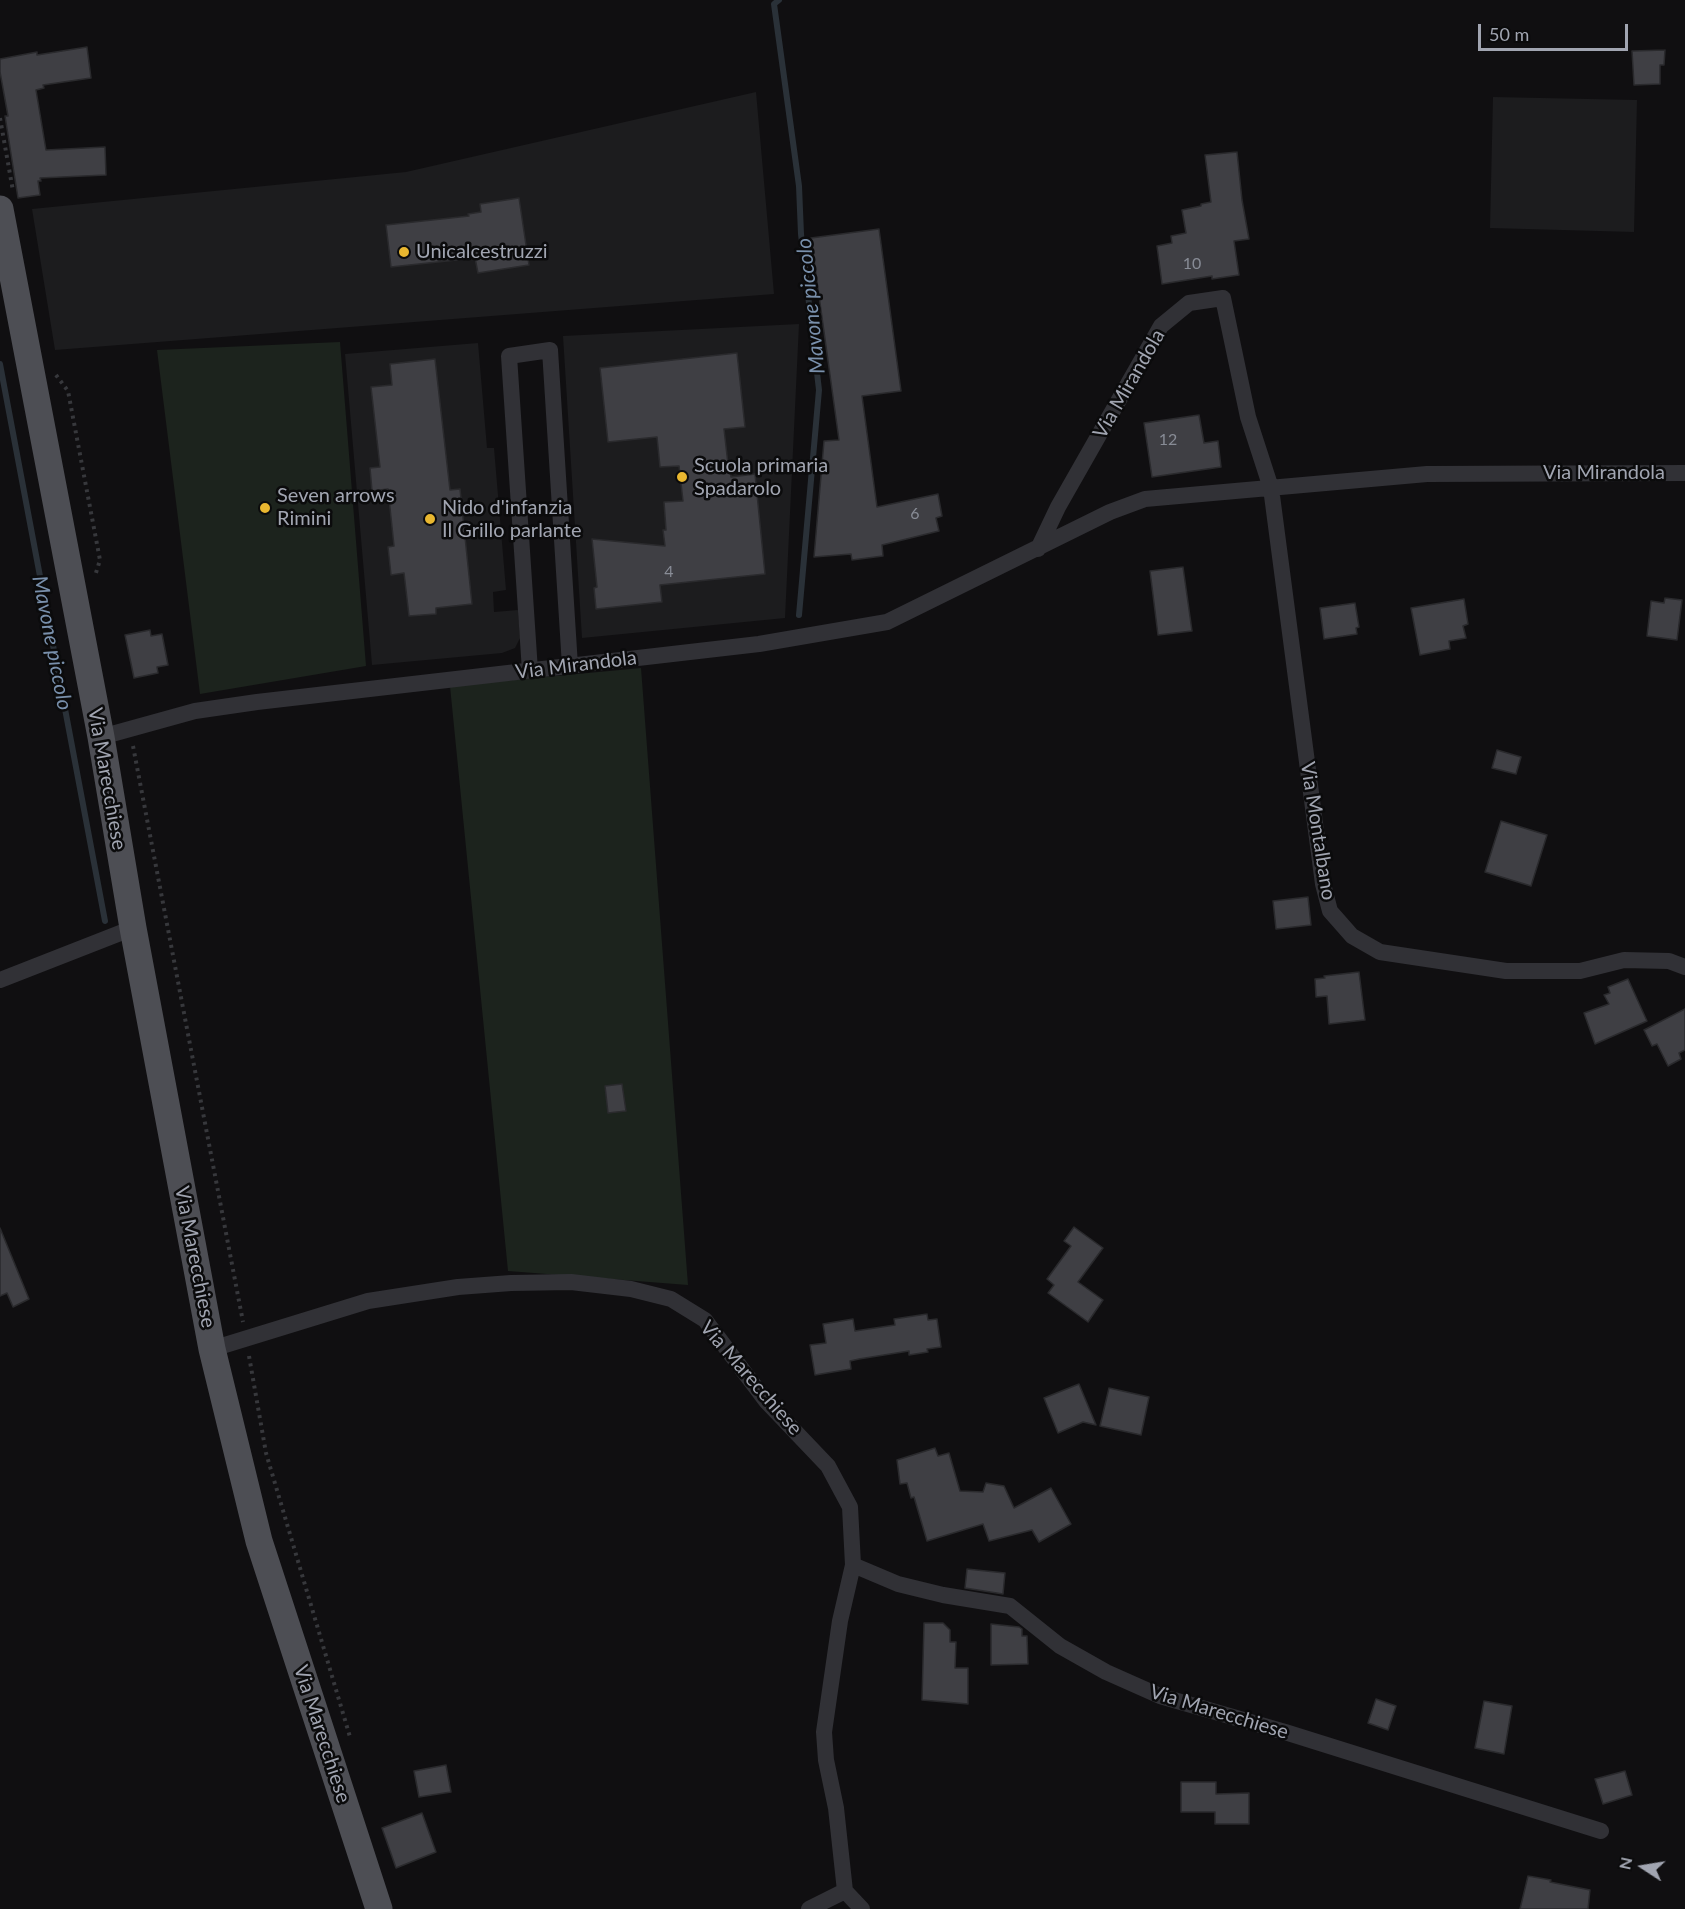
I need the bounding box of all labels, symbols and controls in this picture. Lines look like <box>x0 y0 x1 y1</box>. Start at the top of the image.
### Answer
scale bar <box>1481 12 1631 50</box>
text: 50 m <box>1489 23 1529 45</box>
water label: Mavone piccolo <box>791 237 831 375</box>
place label: Unicalcestruzzi <box>416 240 548 264</box>
marker: Unicalcestruzzi <box>397 245 411 259</box>
house number: 10 <box>1183 254 1201 274</box>
street label: Via Mirandola <box>1088 325 1170 443</box>
house number: 12 <box>1159 430 1177 450</box>
place label: Scuola primaria Spadarolo <box>694 454 828 501</box>
street label: Via Mirandola <box>1543 461 1665 485</box>
marker: Scuola primaria Spadarolo <box>675 470 689 484</box>
place label: Seven arrows Rimini <box>277 484 395 531</box>
place label: Nido d'infanzia Il Grillo parlante <box>442 496 582 543</box>
marker: Seven arrows Rimini <box>258 501 272 515</box>
house number: 6 <box>910 504 920 524</box>
marker: Nido d'infanzia Il Grillo parlante <box>423 512 437 526</box>
house number: 4 <box>664 562 674 582</box>
water label: Mavone piccolo <box>27 574 77 712</box>
street label: Via Mirandola <box>514 646 638 684</box>
street label: Via Marecchiese <box>83 706 131 852</box>
street label: Via Montalbano <box>1295 760 1341 902</box>
street label: Via Marecchiese <box>170 1184 220 1330</box>
street label: Via Marecchiese <box>695 1316 807 1440</box>
street label: Via Marecchiese <box>288 1662 356 1806</box>
street label: Via Marecchiese <box>1147 1680 1291 1744</box>
north arrow <box>1613 1837 1673 1897</box>
text: N <box>1614 1855 1635 1871</box>

